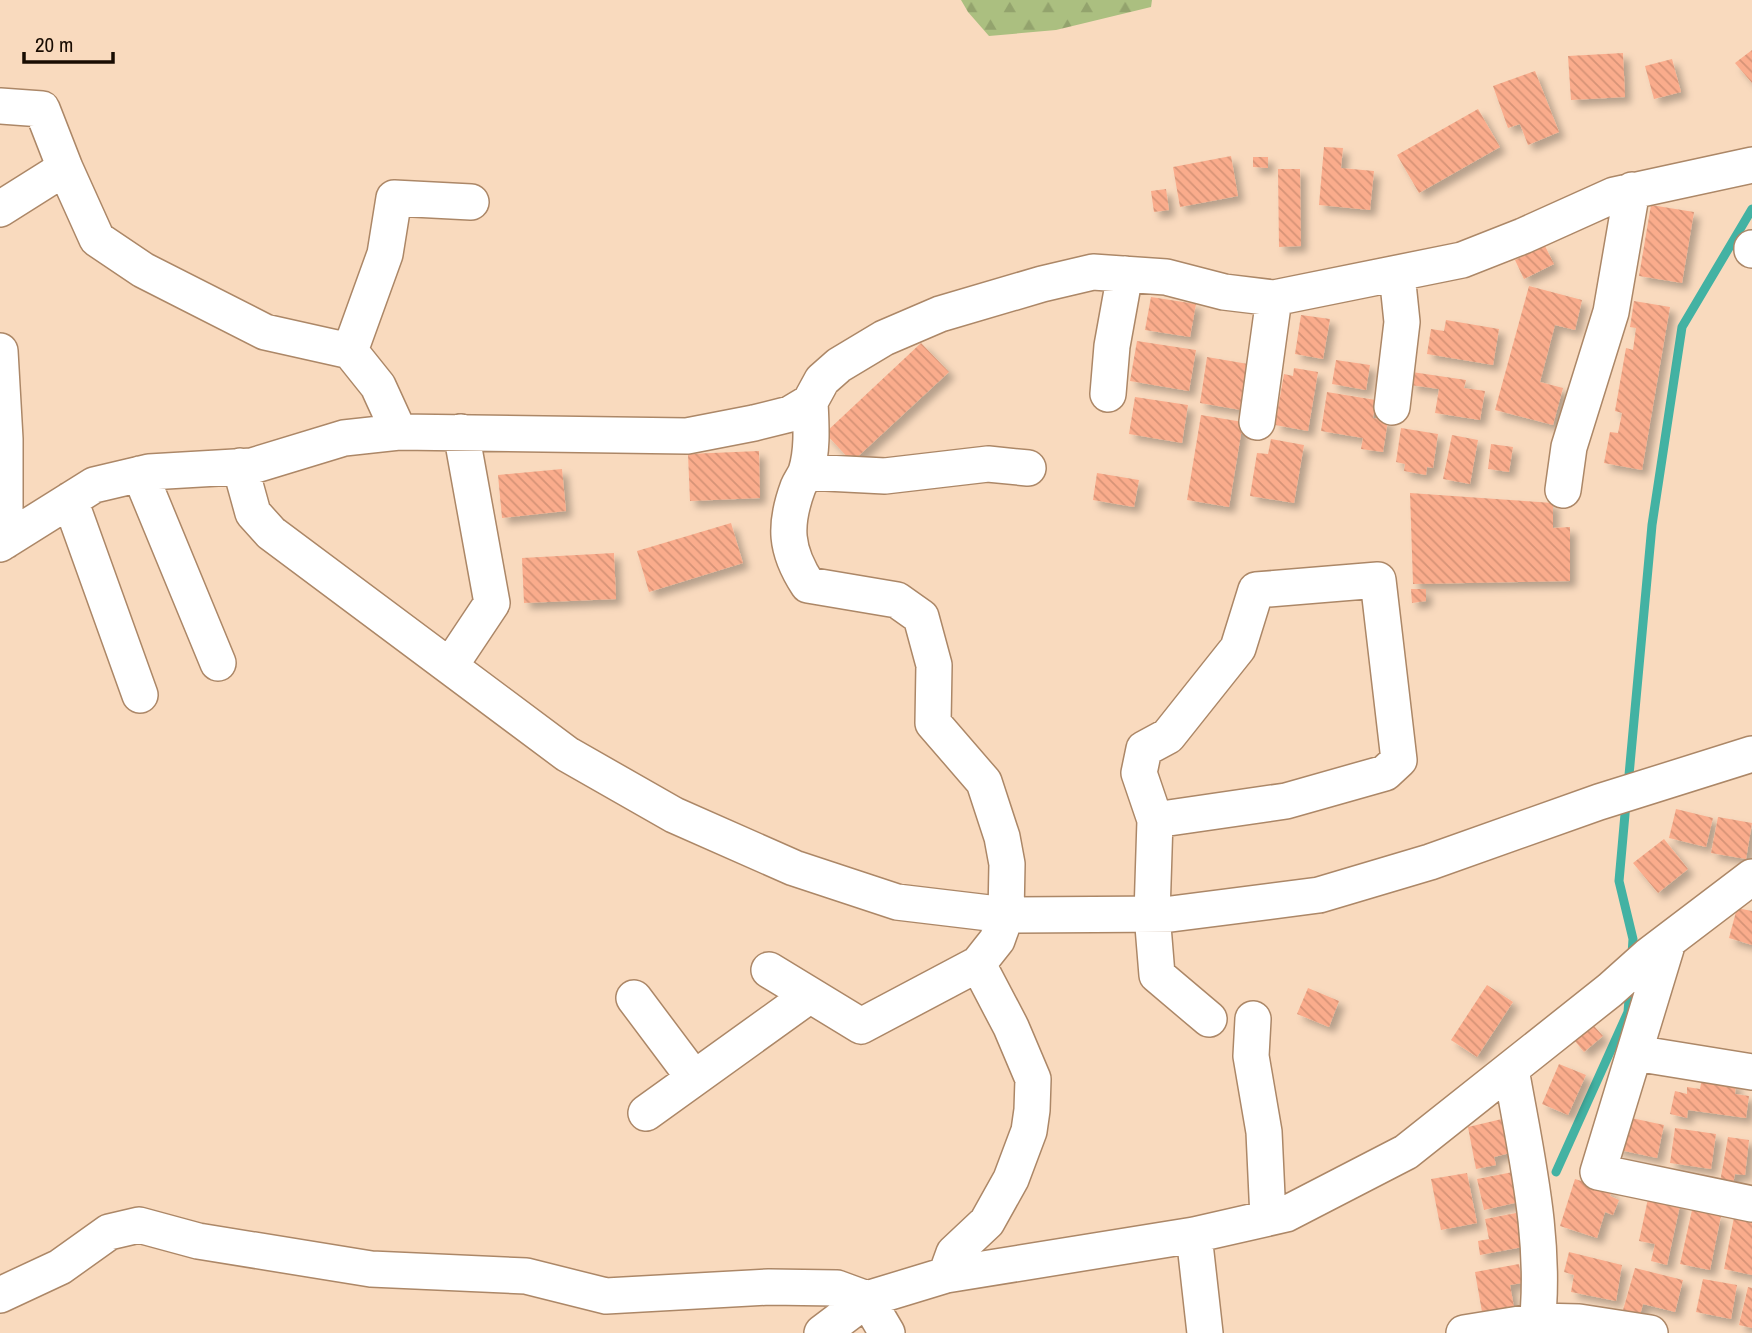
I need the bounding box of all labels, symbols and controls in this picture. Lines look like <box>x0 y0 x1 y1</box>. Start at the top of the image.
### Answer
scale bar <box>24 21 114 65</box>
text: 20 m <box>35 30 73 59</box>

